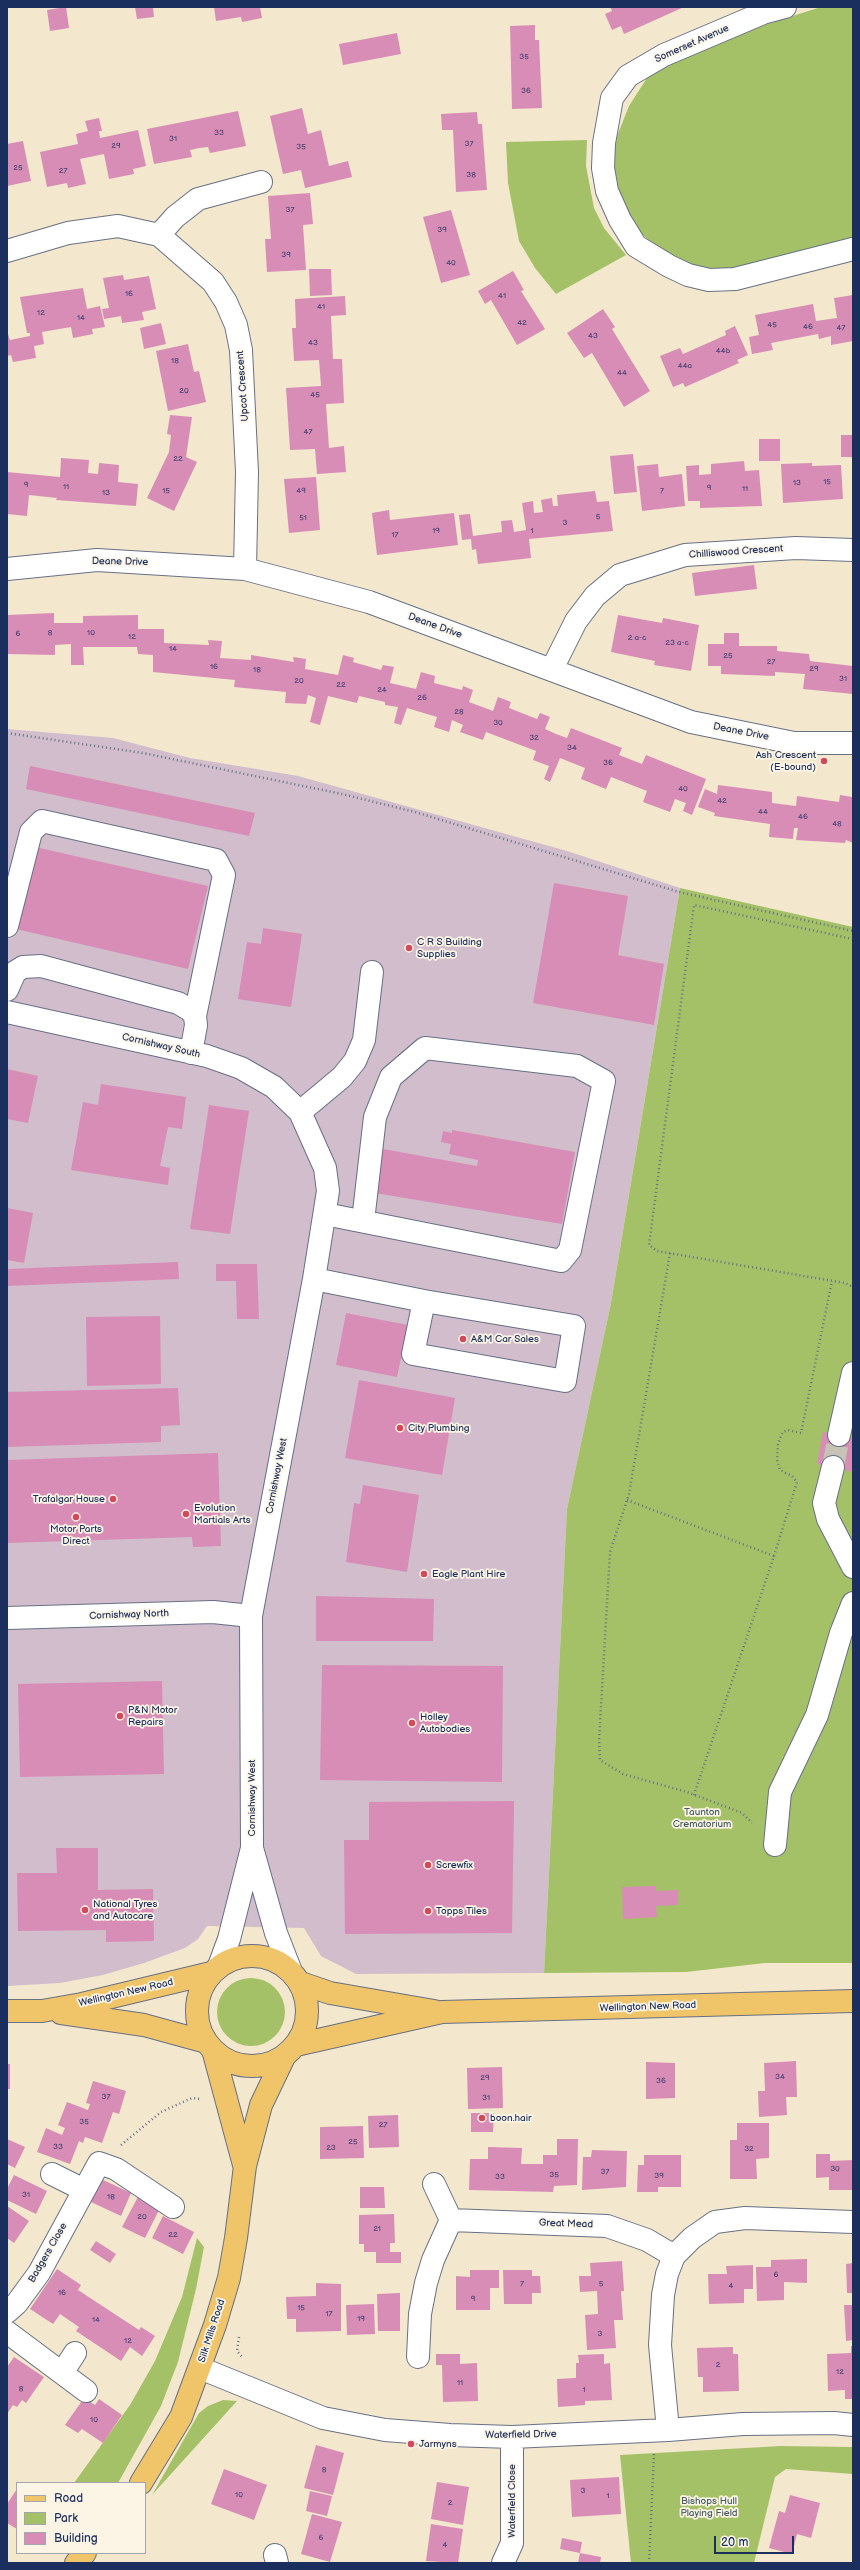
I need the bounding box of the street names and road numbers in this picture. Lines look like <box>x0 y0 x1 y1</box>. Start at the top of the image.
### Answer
street label: Somerset Avenue <box>653 22 731 66</box>
street label: Upcot Crescent <box>235 350 251 422</box>
street label: Chilliswood Crescent <box>688 543 784 561</box>
street label: Deane Drive <box>92 556 148 568</box>
street label: Deane Drive <box>406 611 464 641</box>
street label: Deane Drive <box>712 721 770 743</box>
street label: Cornishway South <box>121 1031 201 1061</box>
street label: Cornishway West <box>264 1437 290 1515</box>
street label: Cornishway North <box>89 1608 169 1622</box>
street label: Cornishway West <box>246 1760 258 1836</box>
street label: Wellington New Road <box>78 1976 174 2010</box>
street label: Wellington New Road <box>600 1999 696 2015</box>
street label: Great Mead <box>539 2217 593 2231</box>
street label: Badgers Close <box>26 2221 70 2285</box>
street label: Silk Mills Road <box>196 2298 228 2364</box>
street label: Waterfield Drive <box>485 2428 557 2442</box>
street label: Waterfield Close <box>506 2464 518 2538</box>

